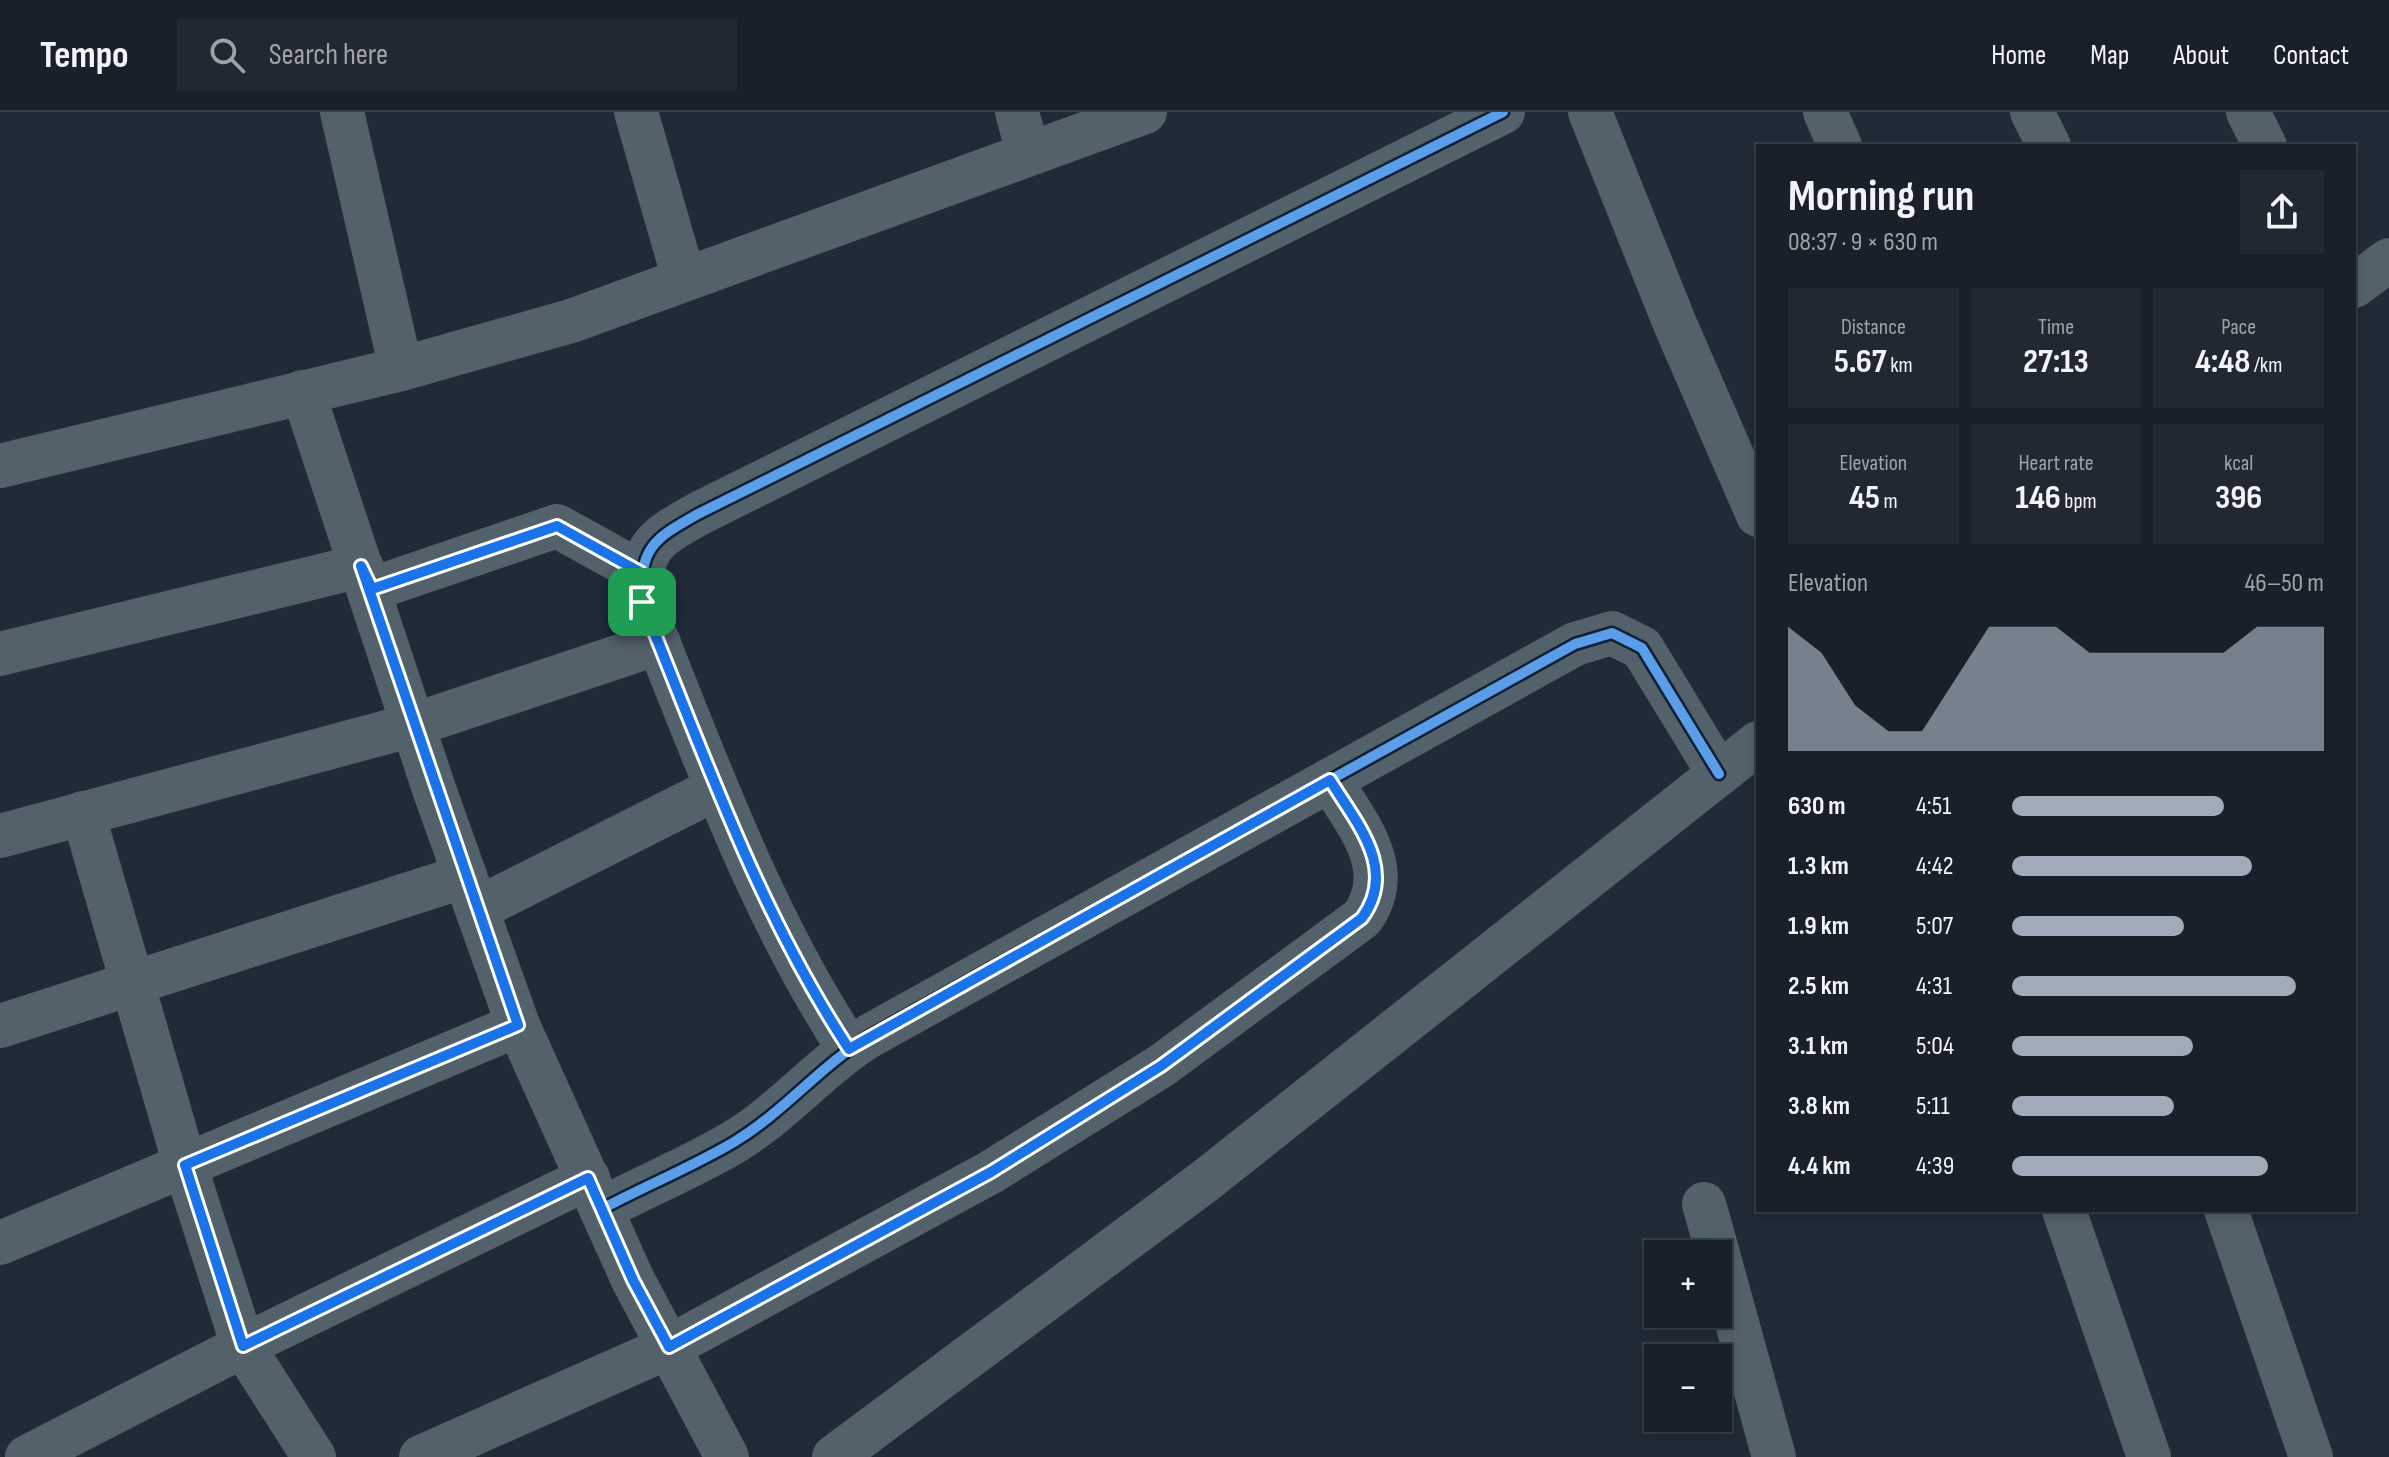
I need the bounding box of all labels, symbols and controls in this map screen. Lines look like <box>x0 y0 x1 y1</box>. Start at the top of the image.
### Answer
search box <box>177 19 737 91</box>
text: Tempo <box>40 33 129 78</box>
icon: search <box>205 33 249 77</box>
text: Search here <box>269 37 388 73</box>
text: Home <box>1991 39 2046 72</box>
text: Map <box>2090 39 2129 72</box>
text: About <box>2173 39 2229 72</box>
text: Contact <box>2273 39 2349 72</box>
text: Morning run <box>1788 170 1974 223</box>
button: share <box>2240 170 2324 254</box>
text: 08:37 · 9 × 630 m <box>1788 227 1938 258</box>
text: Distance <box>1841 314 1906 341</box>
text: Time <box>2038 314 2074 341</box>
text: Pace <box>2221 314 2256 341</box>
text: 5.67 <box>1834 341 1887 382</box>
text: 27:13 <box>2023 341 2089 382</box>
text: 4:48 <box>2195 341 2250 382</box>
text: km <box>1887 352 1913 379</box>
text: /km <box>2250 352 2282 379</box>
text: Elevation <box>1839 450 1907 477</box>
text: Heart rate <box>2018 450 2094 477</box>
text: kcal <box>2224 450 2253 477</box>
text: 45 <box>1849 477 1880 518</box>
text: 146 <box>2015 477 2061 518</box>
text: 396 <box>2215 477 2262 518</box>
text: m <box>1880 488 1898 515</box>
text: bpm <box>2061 488 2097 515</box>
pin <box>608 568 676 636</box>
text: Elevation <box>1788 568 1868 599</box>
text: 46–50 m <box>2244 568 2324 599</box>
icon: arrive <box>620 580 664 624</box>
text: 630 m <box>1788 791 1846 822</box>
text: 4:51 <box>1916 791 1951 822</box>
text: 1.3 km <box>1788 851 1849 882</box>
text: 4:42 <box>1916 851 1954 882</box>
text: 1.9 km <box>1788 911 1849 942</box>
text: 5:07 <box>1916 911 1953 942</box>
text: 2.5 km <box>1788 971 1849 1002</box>
text: 4:31 <box>1916 971 1952 1002</box>
text: 3.1 km <box>1788 1031 1848 1062</box>
text: 5:04 <box>1916 1031 1954 1062</box>
text: 3.8 km <box>1788 1091 1850 1122</box>
text: 5:11 <box>1916 1091 1950 1122</box>
text: 4.4 km <box>1788 1151 1851 1182</box>
text: 4:39 <box>1916 1151 1954 1182</box>
map controls <box>1644 1240 1732 1432</box>
button: + <box>1644 1240 1732 1328</box>
button: − <box>1644 1344 1732 1432</box>

